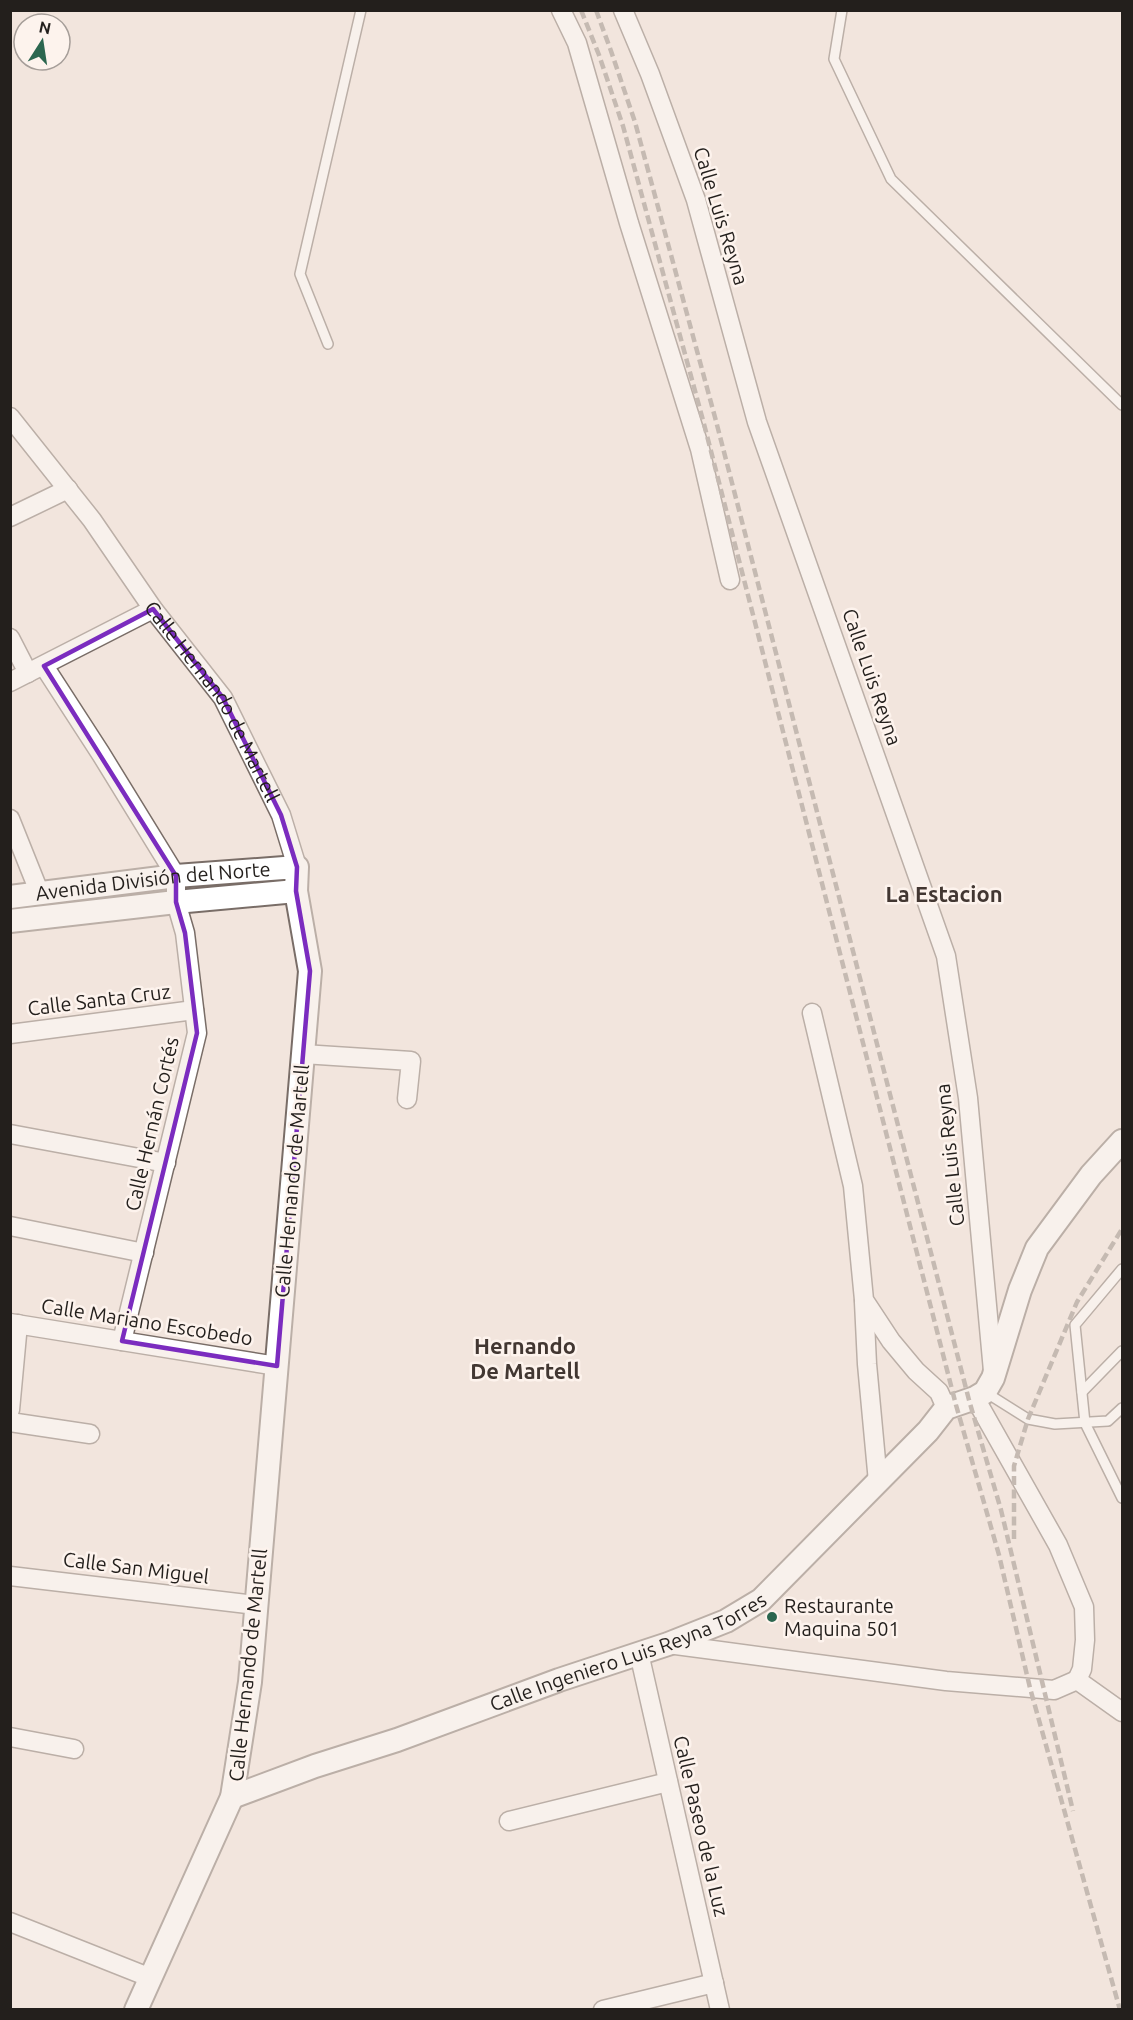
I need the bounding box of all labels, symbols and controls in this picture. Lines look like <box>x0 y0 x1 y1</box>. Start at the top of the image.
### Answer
north arrow <box>12 12 72 72</box>
text: N <box>37 17 53 37</box>
street label: Calle Luis Reyna <box>690 144 753 288</box>
street label: Calle Hernando de Martell <box>140 597 285 805</box>
street label: Calle Luis Reyna <box>838 605 907 748</box>
street label: Avenida División del Norte <box>34 857 271 905</box>
district label: La Estacion <box>885 881 1003 906</box>
street label: Calle Santa Cruz <box>26 979 172 1020</box>
street label: Calle Hernán Cortés <box>120 1035 183 1213</box>
street label: Calle Hernando de Martell <box>270 1063 313 1299</box>
street label: Calle Luis Reyna <box>931 1083 968 1227</box>
street label: Calle Mariano Escobedo <box>40 1293 254 1350</box>
district label: Hernando De Martell <box>470 1333 580 1383</box>
street label: Calle San Miguel <box>62 1547 210 1588</box>
street label: Calle Hernando de Martell <box>224 1547 271 1783</box>
street label: Calle Ingeniero Luis Reyna Torres <box>487 1588 770 1716</box>
place label: Restaurante Maquina 501 <box>784 1594 900 1640</box>
marker: Restaurante Maquina 501 <box>765 1610 779 1624</box>
street label: Calle Paseo de la Luz <box>669 1733 733 1919</box>

